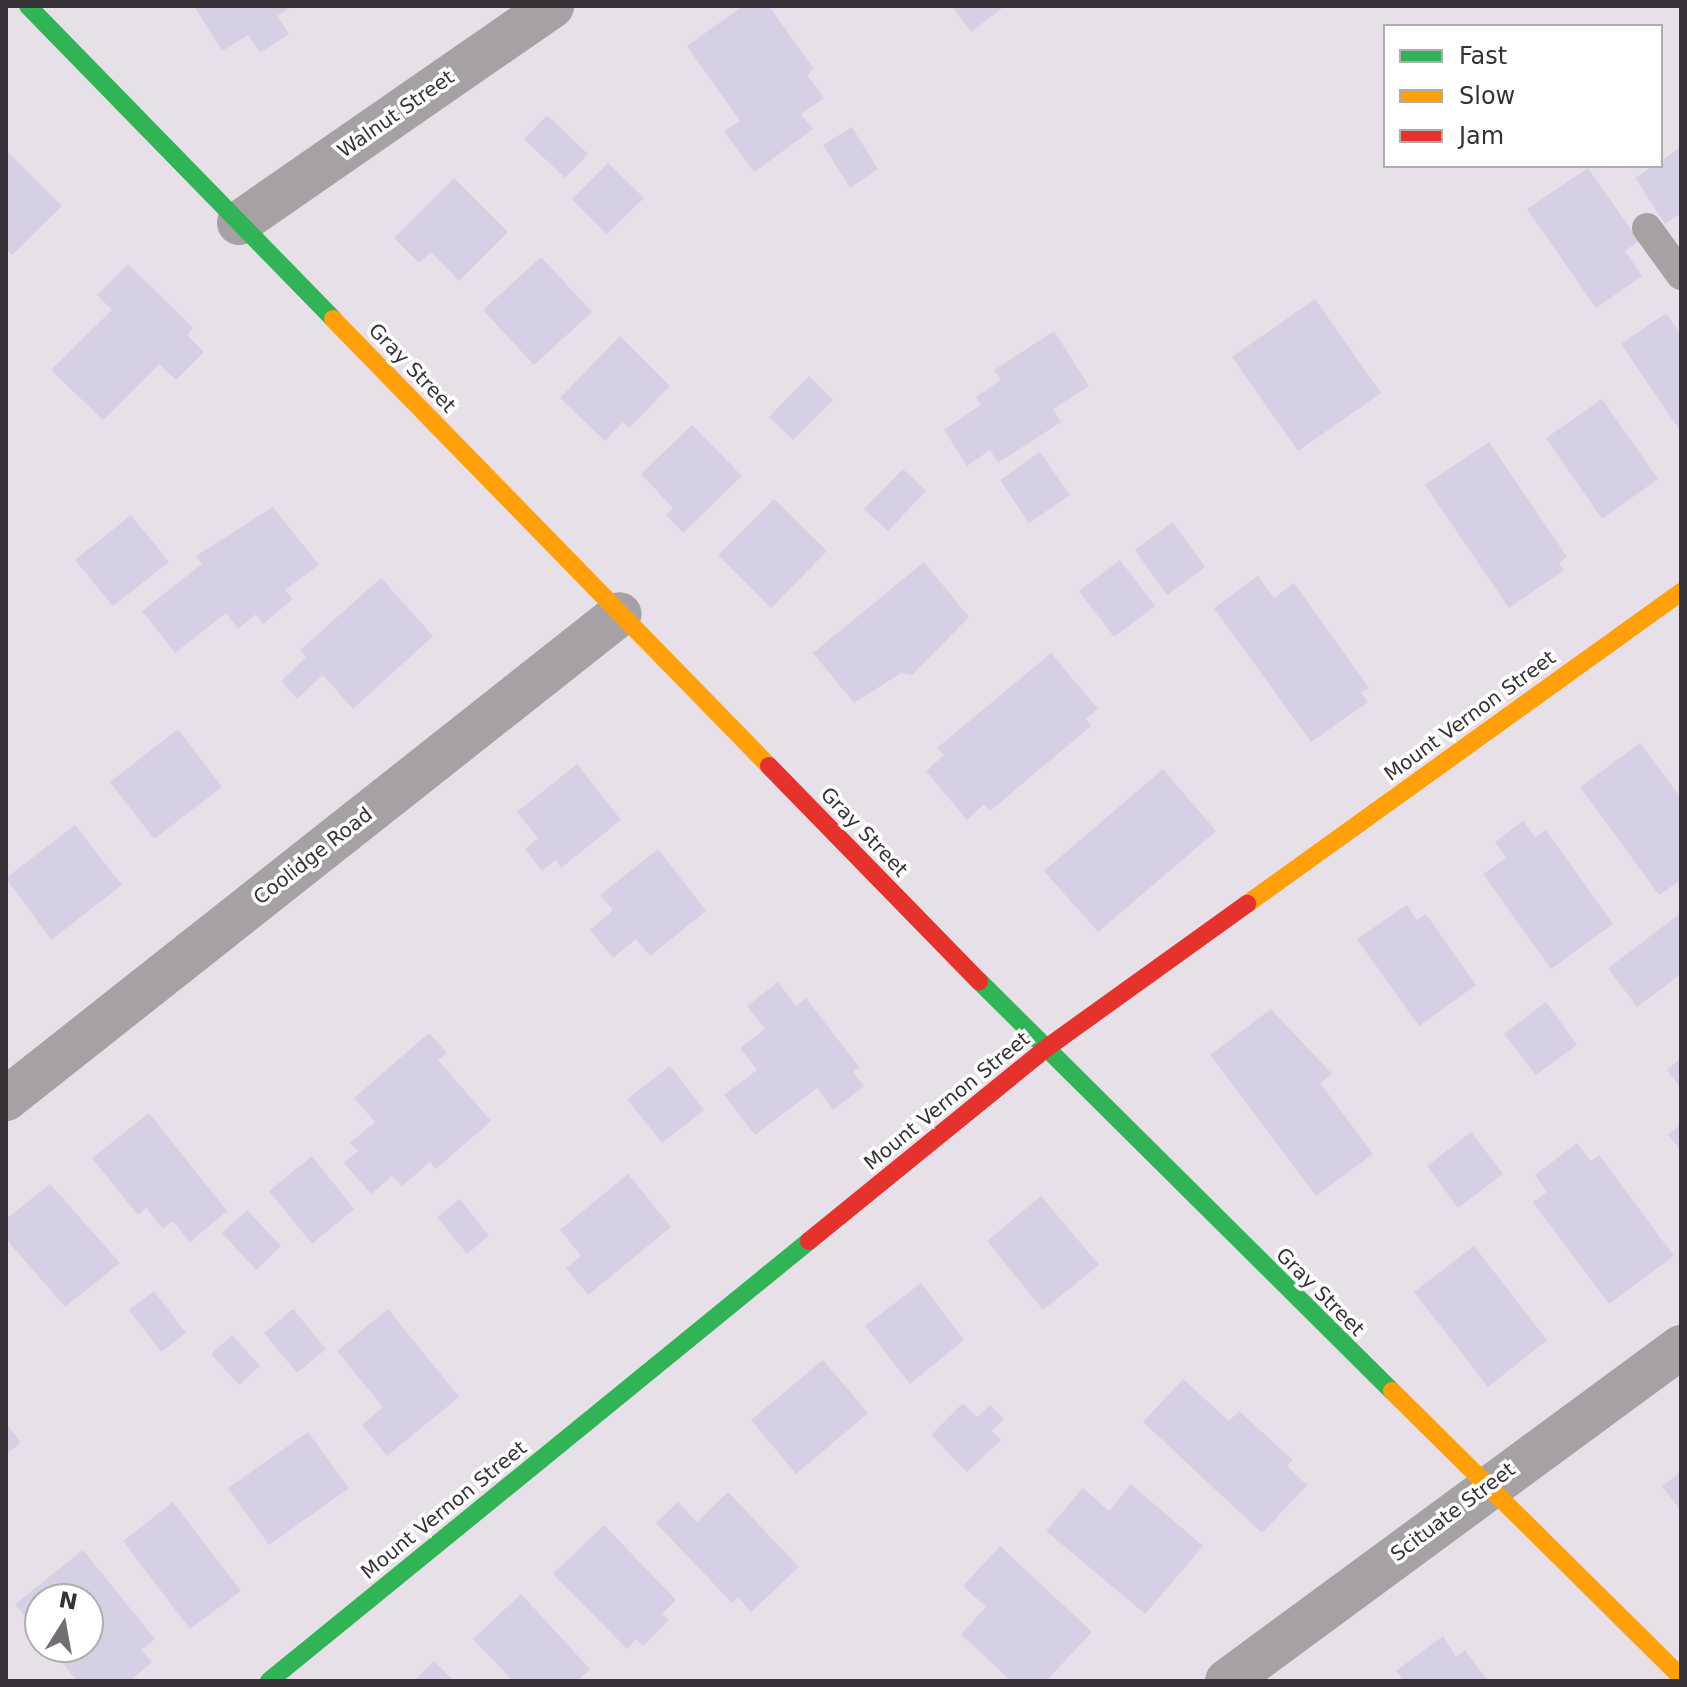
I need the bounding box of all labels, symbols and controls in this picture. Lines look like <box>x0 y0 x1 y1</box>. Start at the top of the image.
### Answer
legend <box>1383 24 1663 168</box>
text: Fast <box>1459 42 1507 70</box>
street label: Walnut Street <box>333 65 459 163</box>
text: Slow <box>1459 82 1515 110</box>
text: Jam <box>1459 122 1504 150</box>
street label: Gray Street <box>363 318 461 418</box>
street label: Mount Vernon Street <box>1380 646 1560 786</box>
street label: Gray Street <box>815 782 913 882</box>
street label: Coolidge Road <box>249 802 377 910</box>
street label: Mount Vernon Street <box>859 1027 1035 1175</box>
street label: Gray Street <box>1271 1243 1369 1341</box>
street label: Mount Vernon Street <box>356 1436 532 1584</box>
street label: Scituate Street <box>1386 1457 1520 1567</box>
north arrow <box>24 1583 104 1663</box>
text: N <box>57 1587 80 1615</box>

